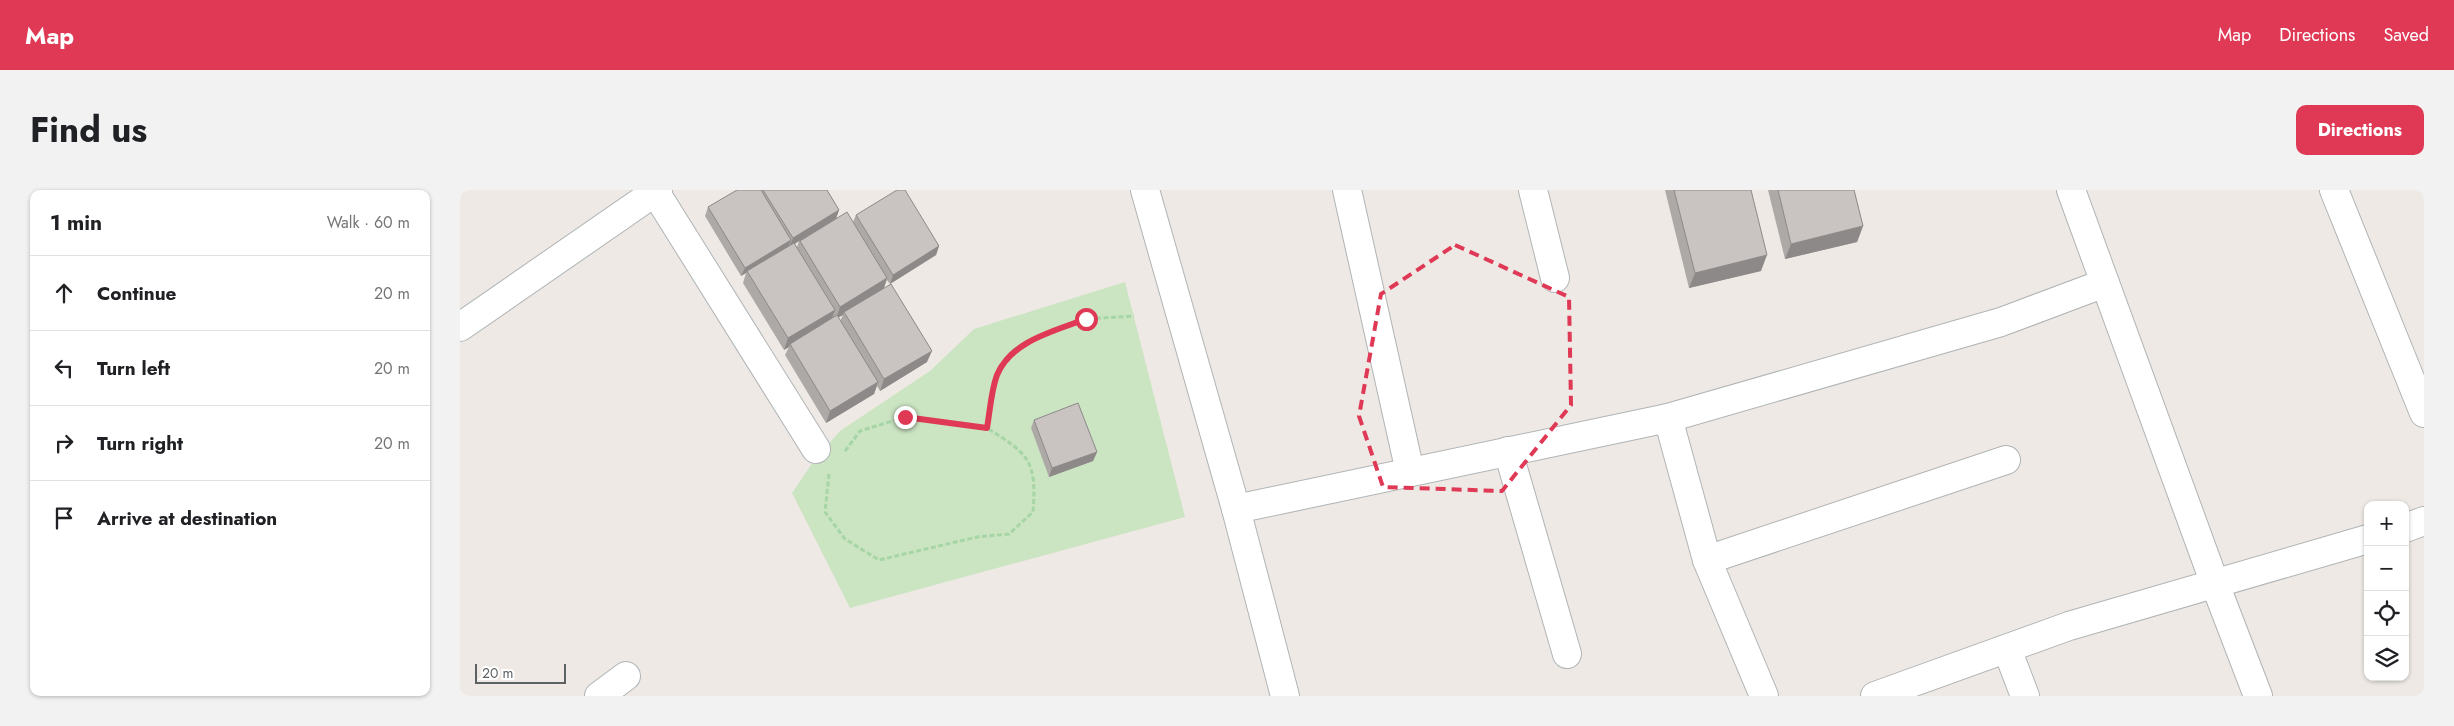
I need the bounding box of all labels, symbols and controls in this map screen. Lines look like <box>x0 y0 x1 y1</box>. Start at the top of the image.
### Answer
text: Map <box>25 18 74 53</box>
text: Map <box>2218 22 2251 48</box>
text: Directions <box>2279 22 2355 48</box>
text: Saved <box>2383 22 2429 48</box>
text: Find us <box>30 105 147 155</box>
button: Directions <box>2296 105 2424 155</box>
text: 1 min <box>50 208 102 238</box>
text: Walk · 60 m <box>327 211 410 234</box>
icon: ahead <box>50 279 78 307</box>
text: Continue <box>97 280 176 307</box>
text: 20 m <box>374 282 410 305</box>
route start <box>1075 308 1098 331</box>
icon: left <box>50 354 78 382</box>
text: Turn left <box>97 355 170 382</box>
text: 20 m <box>374 357 410 380</box>
route end <box>894 406 917 429</box>
icon: right <box>50 429 78 457</box>
text: Turn right <box>97 430 183 457</box>
text: 20 m <box>374 432 410 455</box>
map controls <box>2364 501 2409 681</box>
button: + <box>2364 501 2409 546</box>
icon: arrive <box>50 504 78 532</box>
text: Arrive at destination <box>97 505 277 532</box>
button: − <box>2364 546 2409 591</box>
button: locate <box>2364 591 2409 636</box>
button: layers <box>2364 636 2409 681</box>
scale bar <box>475 661 566 684</box>
text: 20 m <box>482 663 514 683</box>

